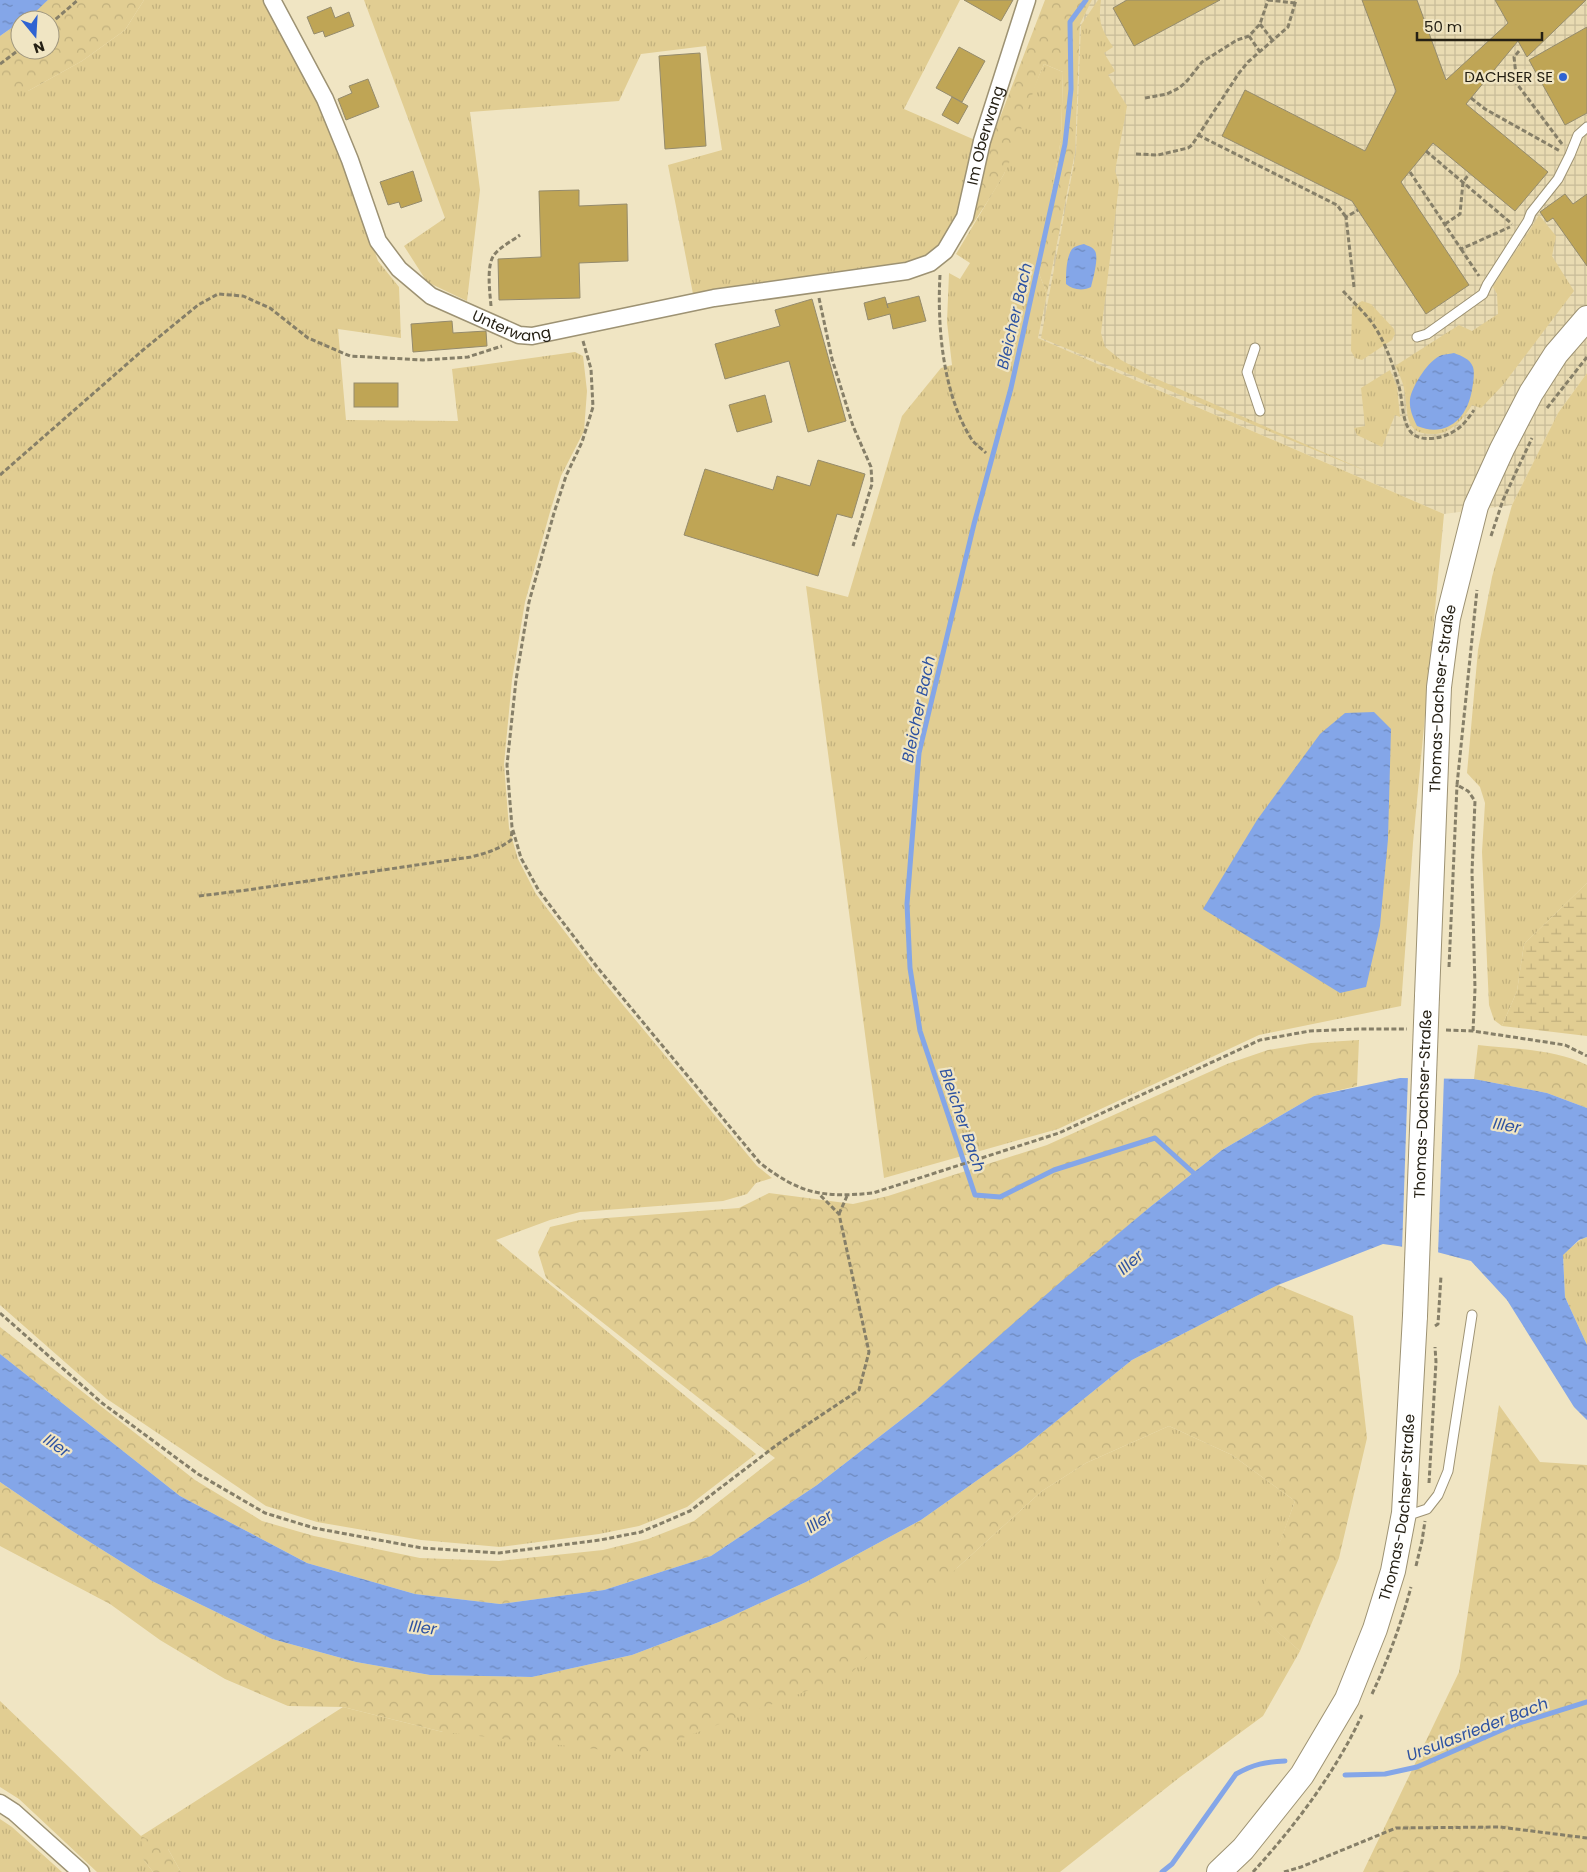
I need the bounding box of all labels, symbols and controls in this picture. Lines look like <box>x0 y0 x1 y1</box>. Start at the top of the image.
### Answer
north arrow <box>10 10 60 60</box>
scale bar <box>1417 10 1542 42</box>
text: 50 m <box>1424 16 1462 37</box>
text: N <box>31 36 47 59</box>
place label: DACHSER SE <box>1464 66 1553 87</box>
marker: DACHSER SE <box>1557 71 1569 83</box>
street label: Im Oberwang <box>961 83 1009 187</box>
water label: Bleicher Bach <box>991 261 1038 372</box>
street label: Unterwang <box>469 305 553 346</box>
street label: Thomas-Dachser-Straße <box>1424 602 1461 793</box>
water label: Bleicher Bach <box>896 654 941 765</box>
street label: Thomas-Dachser-Straße <box>1408 1009 1436 1199</box>
water label: Bleicher Bach <box>934 1065 991 1175</box>
water label: Iller <box>1491 1112 1524 1139</box>
water label: Iller <box>1112 1244 1149 1280</box>
street label: Thomas-Dachser-Straße <box>1373 1413 1420 1603</box>
water label: Iller <box>39 1428 75 1463</box>
water label: Iller <box>801 1504 838 1539</box>
water label: Iller <box>408 1614 439 1641</box>
water label: Ursulasrieder Bach <box>1403 1692 1551 1767</box>

